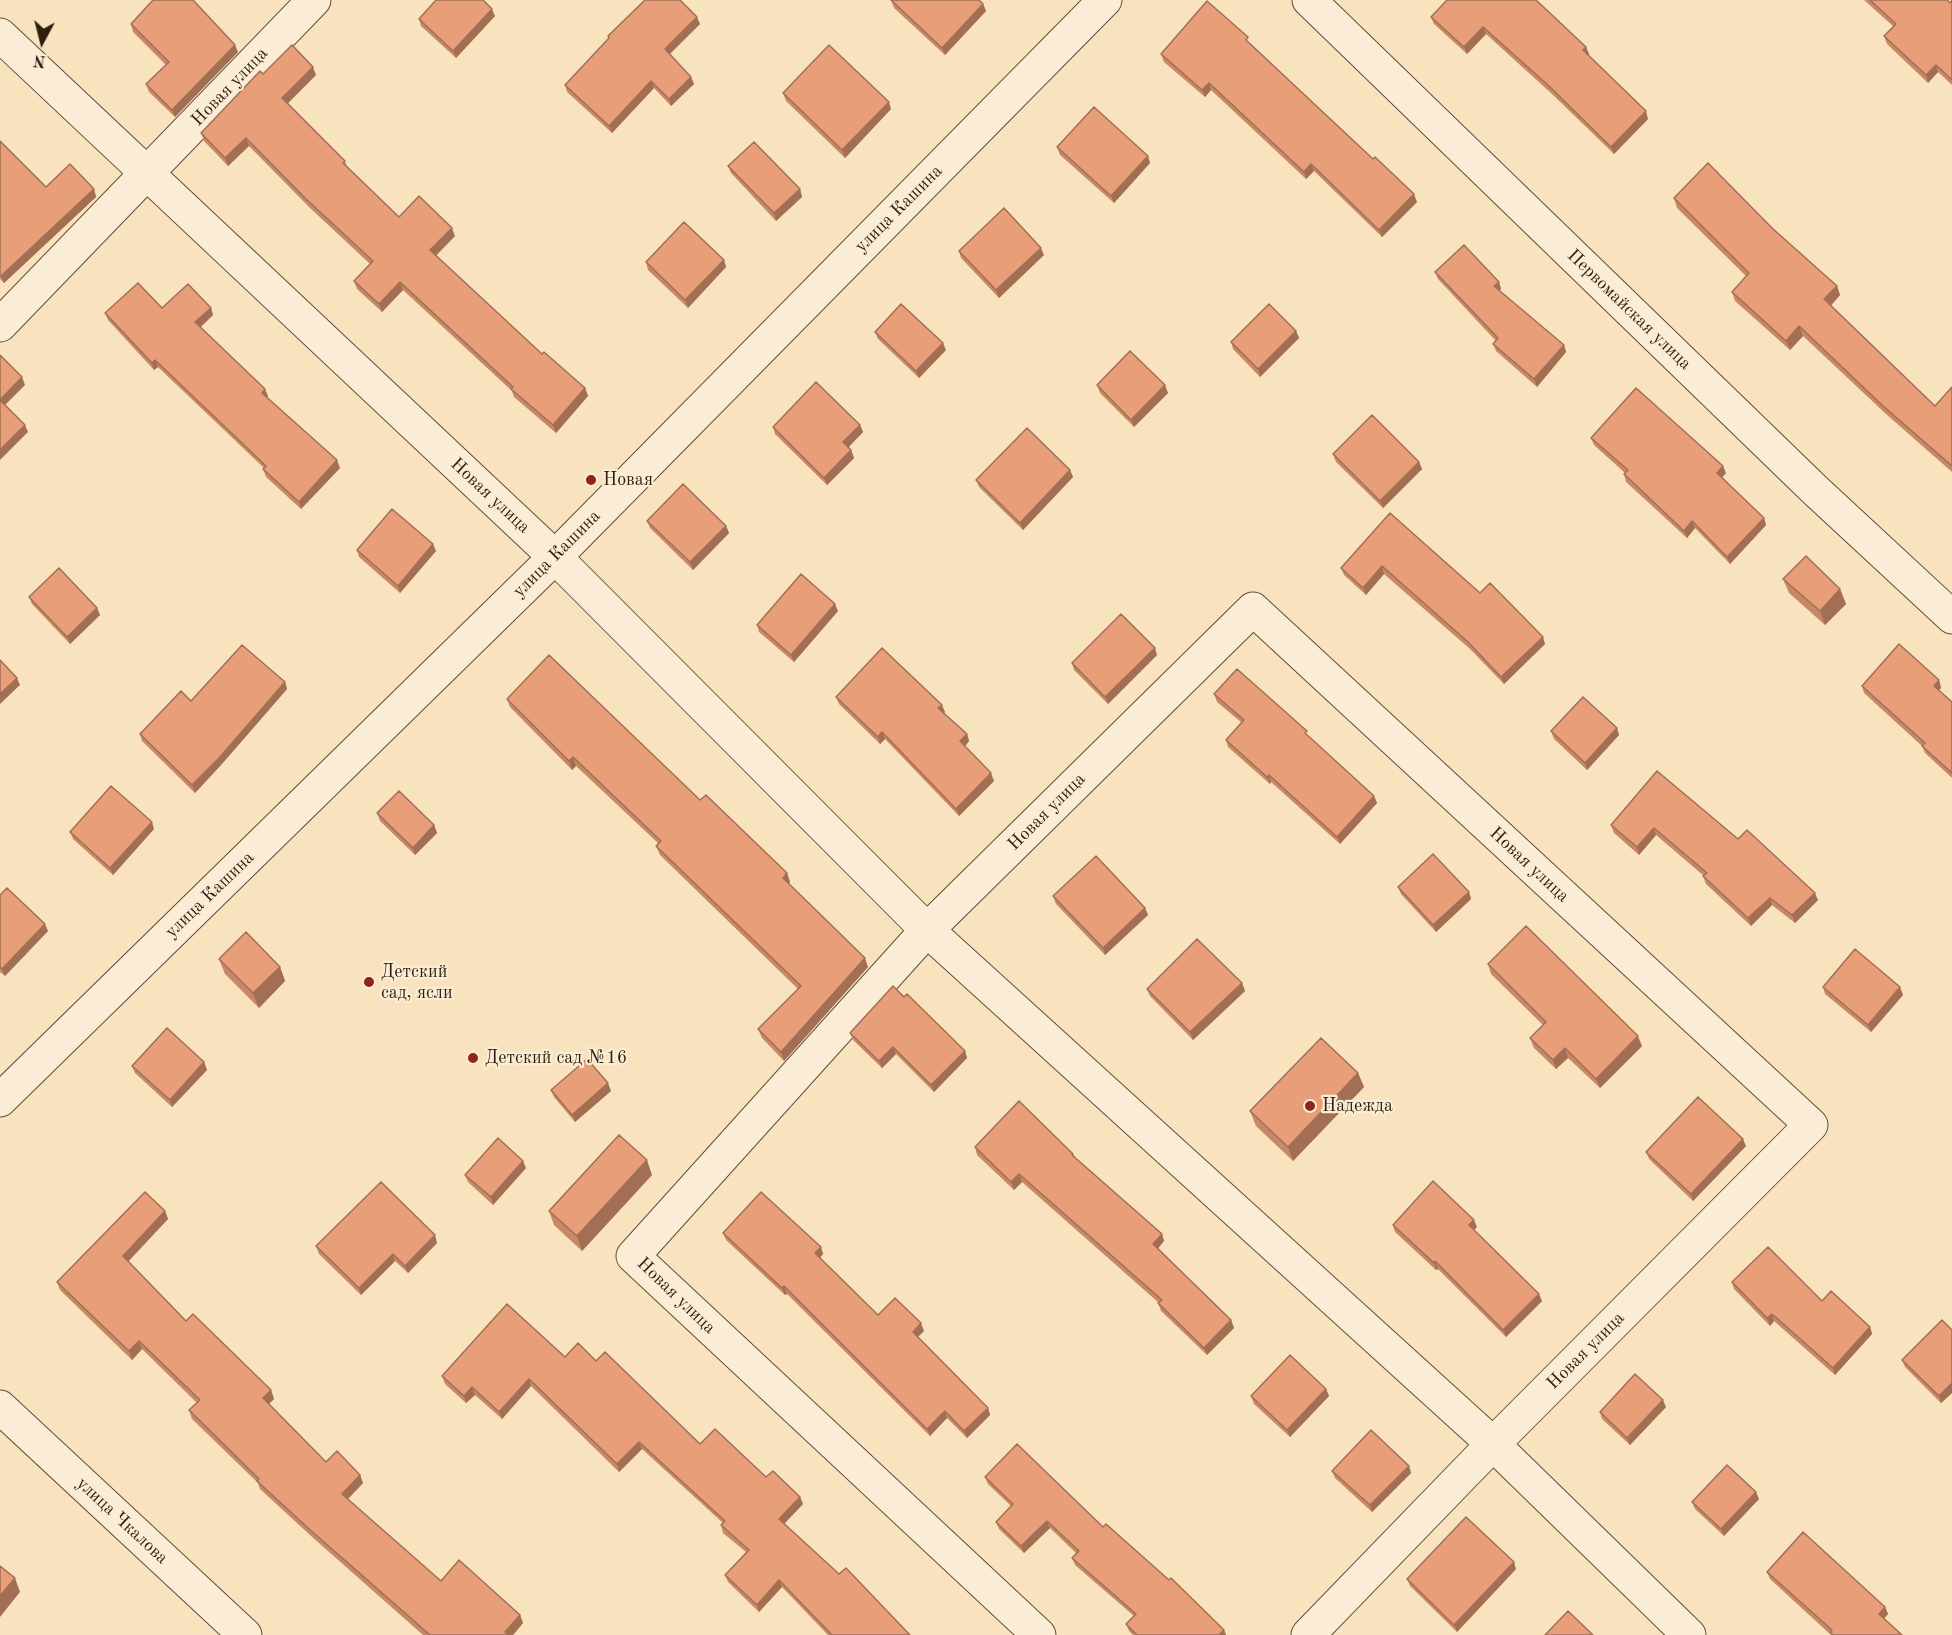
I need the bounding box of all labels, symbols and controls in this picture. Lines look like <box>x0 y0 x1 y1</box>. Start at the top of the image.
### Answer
north arrow <box>12 12 72 72</box>
street label: Новая улица <box>187 43 273 131</box>
text: N <box>33 51 47 69</box>
street label: улица Кашина <box>851 161 947 257</box>
street label: Первомайская улица <box>1562 245 1696 375</box>
street label: Новая улица <box>446 454 534 538</box>
place label: Новая <box>603 469 653 491</box>
marker: Новая <box>584 473 598 487</box>
street label: улица Кашина <box>509 506 605 602</box>
street label: Новая улица <box>1004 769 1090 855</box>
street label: Новая улица <box>1485 823 1573 907</box>
street label: улица Кашина <box>161 847 259 943</box>
place label: Детский сад, ясли <box>381 961 453 1004</box>
marker: Детский сад, ясли <box>362 975 376 989</box>
place label: Детский сад №16 <box>485 1047 627 1069</box>
marker: Детский сад №16 <box>466 1051 480 1065</box>
place label: Надежда <box>1322 1095 1393 1117</box>
marker: Надежда <box>1303 1099 1317 1113</box>
street label: Новая улица <box>632 1253 720 1339</box>
street label: Новая улица <box>1543 1308 1629 1394</box>
street label: улица Чкалова <box>72 1473 172 1569</box>

